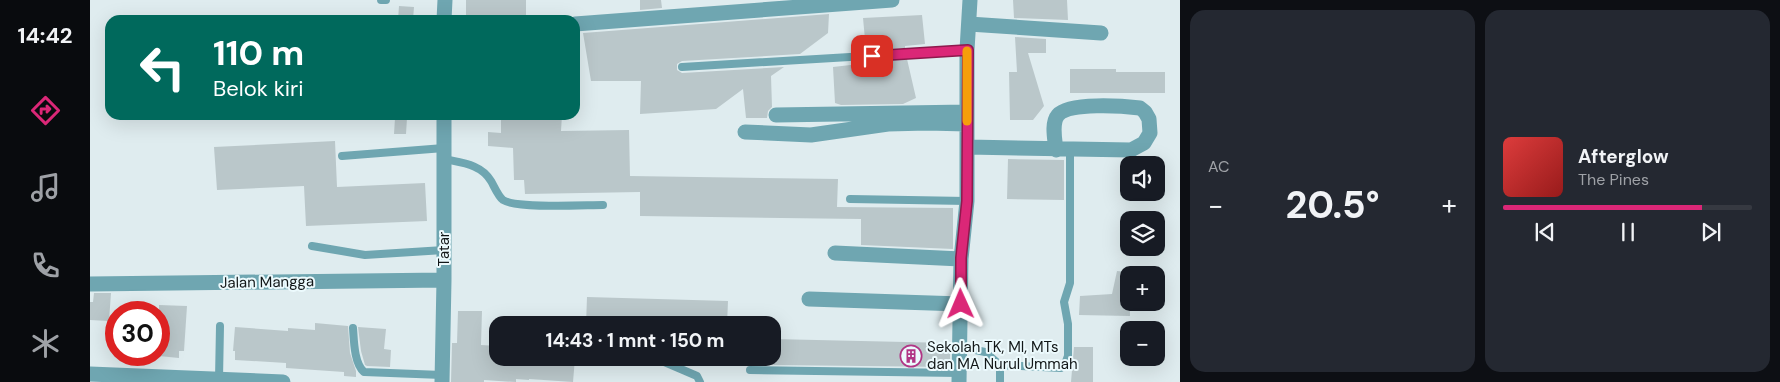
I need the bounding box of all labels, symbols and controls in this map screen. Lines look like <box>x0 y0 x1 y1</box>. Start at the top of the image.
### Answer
text: 14:42 <box>18 21 72 50</box>
text: 110 m <box>213 30 304 76</box>
icon: left <box>130 35 195 100</box>
pin <box>851 35 893 77</box>
icon: arrive <box>858 42 886 70</box>
text: Belok kiri <box>213 74 303 103</box>
icon: directions <box>28 93 63 128</box>
text: Afterglow <box>1578 144 1669 169</box>
map controls <box>1120 156 1165 366</box>
button: sound <box>1120 156 1165 201</box>
text: AC <box>1208 156 1229 177</box>
text: The Pines <box>1578 169 1649 190</box>
icon: music <box>28 170 63 205</box>
text: 20.5° <box>1285 180 1380 230</box>
text: − <box>1208 187 1223 224</box>
text: + <box>1442 187 1457 224</box>
button: layers <box>1120 211 1165 256</box>
icon: previous <box>1531 218 1559 246</box>
icon: pause <box>1614 218 1642 246</box>
icon: next <box>1697 218 1725 246</box>
street label: Tatar <box>434 231 454 266</box>
icon: phone <box>28 248 63 283</box>
button: + <box>1120 266 1165 311</box>
street label: Jalan Mangga <box>220 271 314 293</box>
position arrow <box>934 277 986 329</box>
speed limit sign: 30 <box>105 301 170 366</box>
button: − <box>1120 321 1165 366</box>
icon: climate <box>28 326 63 361</box>
text: 14:43 · 1 mnt · 150 m <box>546 328 725 353</box>
place label: Sekolah TK, MI, MTs dan MA Nurul Ummah <box>927 337 1078 374</box>
building icon: Sekolah TK, MI, MTs dan MA Nurul Ummah <box>899 344 923 368</box>

